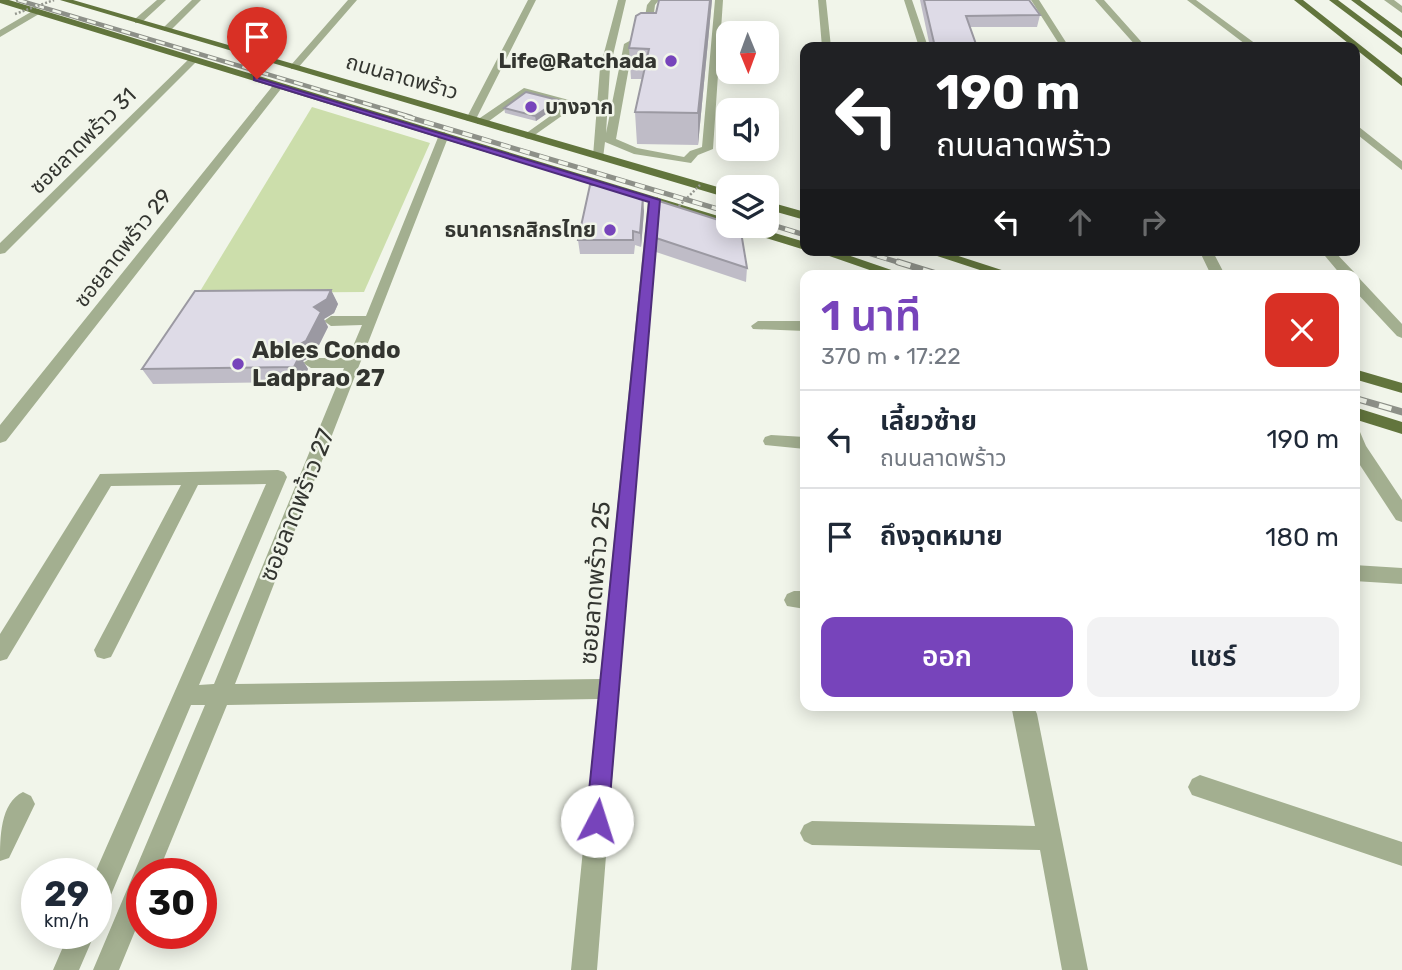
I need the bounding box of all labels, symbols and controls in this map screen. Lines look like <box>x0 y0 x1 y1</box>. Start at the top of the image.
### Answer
pin <box>227 7 287 79</box>
icon: arrive <box>238 18 276 56</box>
north arrow <box>716 21 779 84</box>
map controls <box>716 21 779 238</box>
place label: Life@Ratchada <box>498 48 657 73</box>
street label: ถนนลาดพร้าว <box>343 49 461 104</box>
marker: Life@Ratchada <box>663 53 679 69</box>
text: 190 m <box>936 63 1080 121</box>
icon: left <box>821 70 912 161</box>
street label: ซอยลาดพร้าว 31 <box>24 82 141 199</box>
place label: บางจาก <box>545 94 613 119</box>
button: sound <box>716 98 779 161</box>
marker: บางจาก <box>523 99 539 115</box>
text: ถนนลาดพร้าว <box>936 126 1112 164</box>
button: layers <box>716 175 779 238</box>
street label: ซอยลาดพร้าว 29 <box>69 184 177 312</box>
icon: left <box>988 203 1026 241</box>
icon: ahead <box>1061 203 1099 241</box>
icon: right <box>1134 203 1172 241</box>
place label: ธนาคารกสิกรไทย <box>444 217 596 242</box>
marker: ธนาคารกสิกรไทย <box>602 222 618 238</box>
text: 1 นาที <box>821 291 921 341</box>
button: close <box>1265 293 1339 367</box>
place label: Ables Condo Ladprao 27 <box>252 336 401 392</box>
text: 370 m · 17:22 <box>821 342 961 370</box>
marker: Ables Condo Ladprao 27 <box>230 356 246 372</box>
text: เลี้ยวซ้าย <box>880 406 977 437</box>
icon: left <box>821 420 859 458</box>
text: 190 m <box>1266 424 1339 455</box>
street label: ซอยลาดพร้าว 27 <box>254 425 340 585</box>
text: ถนนลาดพร้าว <box>880 444 1007 472</box>
street label: ซอยลาดพร้าว 25 <box>574 500 616 666</box>
icon: arrive <box>821 518 859 556</box>
text: ถึงจุดหมาย <box>880 521 1003 552</box>
text: 180 m <box>1265 522 1339 553</box>
button: ออก <box>821 617 1073 697</box>
button: แชร์ <box>1087 617 1339 697</box>
position arrow <box>560 784 634 858</box>
speed limit sign: 30 <box>126 858 217 949</box>
text: 29 <box>44 873 89 915</box>
text: km/h <box>44 910 89 932</box>

